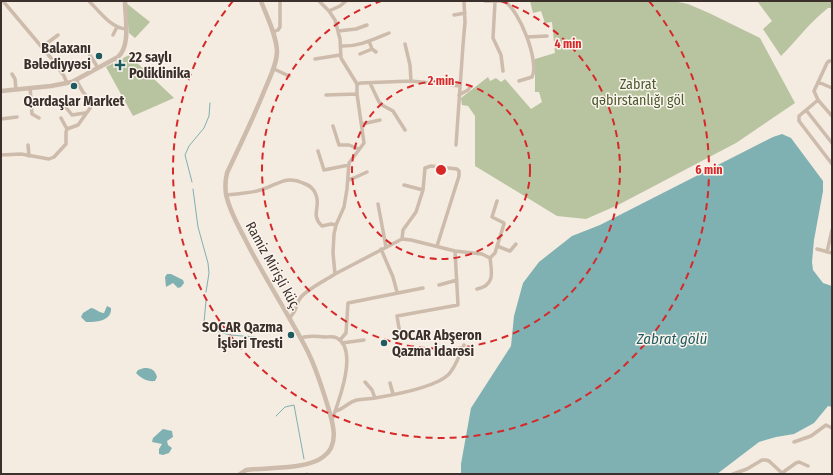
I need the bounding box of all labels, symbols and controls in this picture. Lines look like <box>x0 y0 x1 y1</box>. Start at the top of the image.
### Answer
text: 4 min <box>554 37 582 51</box>
place label: Balaxanı Bələdiyyəsi <box>24 40 91 73</box>
place label: 22 saylı Poliklinika <box>128 49 191 82</box>
marker: Balaxanı Bələdiyyəsi <box>94 51 104 61</box>
marker: 22 saylı Poliklinika <box>114 59 126 71</box>
text: 2 min <box>427 74 454 88</box>
park label: Zabrat qəbirstanlığı göl <box>592 76 685 109</box>
marker: Qardaşlar Market <box>69 81 79 91</box>
place label: Qardaşlar Market <box>24 93 126 111</box>
centre of rings <box>434 163 448 177</box>
text: 6 min <box>695 163 723 177</box>
street label: Ramiz Mirişli küç. <box>242 219 304 313</box>
place label: SOCAR Qazma İşləri Tresti <box>202 319 283 353</box>
place label: SOCAR Abşeron Qazma İdarəsi <box>392 327 482 360</box>
marker: SOCAR Qazma İşləri Tresti <box>286 330 296 340</box>
water label: Zabrat gölü <box>636 330 708 348</box>
marker: SOCAR Abşeron Qazma İdarəsi <box>379 338 389 348</box>

